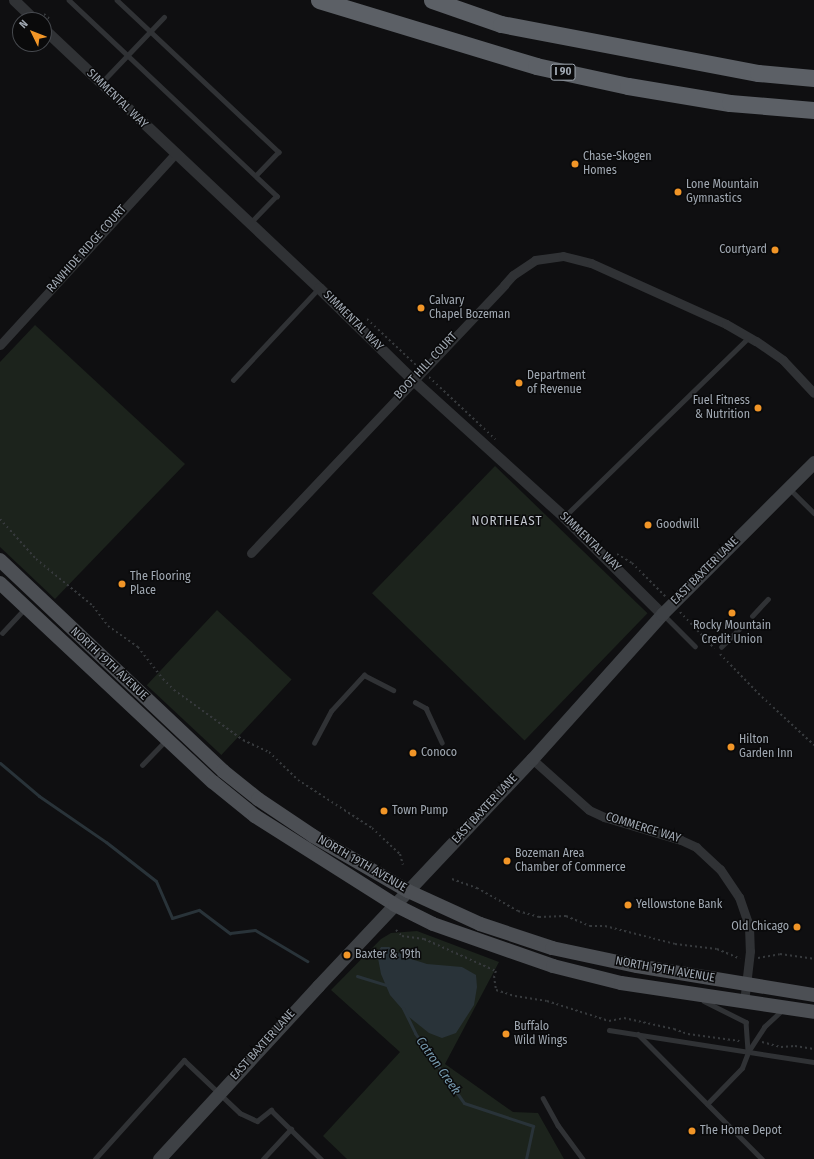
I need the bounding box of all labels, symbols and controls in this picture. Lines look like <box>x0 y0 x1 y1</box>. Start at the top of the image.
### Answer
north arrow <box>12 12 52 52</box>
text: N <box>17 17 31 31</box>
road number: I 90 <box>550 63 576 81</box>
street label: SIMMENTAL WAY <box>84 66 150 132</box>
place label: Chase-Skogen Homes <box>583 150 652 178</box>
marker: Chase-Skogen Homes <box>570 159 580 169</box>
place label: Lone Mountain Gymnastics <box>686 178 759 206</box>
marker: Lone Mountain Gymnastics <box>673 187 683 197</box>
street label: RAWHIDE RIDGE COURT <box>44 203 130 295</box>
place label: Courtyard <box>719 243 767 257</box>
marker: Courtyard <box>770 245 780 255</box>
street label: SIMMENTAL WAY <box>320 288 386 354</box>
place label: Calvary Chapel Bozeman <box>429 294 510 322</box>
marker: Calvary Chapel Bozeman <box>416 303 426 313</box>
street label: BOOT HILL COURT <box>391 330 461 402</box>
place label: Department of Revenue <box>527 369 586 397</box>
marker: Department of Revenue <box>514 378 524 388</box>
place label: Fuel Fitness & Nutrition <box>693 394 750 422</box>
marker: Fuel Fitness & Nutrition <box>753 403 763 413</box>
street label: SIMMENTAL WAY <box>557 509 623 575</box>
district label: NORTHEAST <box>472 513 542 529</box>
place label: Goodwill <box>656 518 699 532</box>
marker: Goodwill <box>643 520 653 530</box>
street label: EAST BAXTER LANE <box>668 534 742 608</box>
place label: The Flooring Place <box>130 570 191 598</box>
marker: The Flooring Place <box>117 579 127 589</box>
marker: Rocky Mountain Credit Union <box>727 608 737 618</box>
place label: Rocky Mountain Credit Union <box>693 619 771 647</box>
street label: NORTH 19TH AVENUE <box>67 624 151 704</box>
place label: Hilton Garden Inn <box>739 733 793 761</box>
marker: Hilton Garden Inn <box>726 742 736 752</box>
place label: Conoco <box>421 746 457 760</box>
marker: Conoco <box>408 748 418 758</box>
street label: EAST BAXTER LANE <box>449 771 521 847</box>
place label: Town Pump <box>392 804 448 818</box>
marker: Town Pump <box>379 806 389 816</box>
street label: COMMERCE WAY <box>604 810 682 846</box>
street label: NORTH 19TH AVENUE <box>315 833 409 895</box>
place label: Bozeman Area Chamber of Commerce <box>515 847 626 875</box>
marker: Bozeman Area Chamber of Commerce <box>502 856 512 866</box>
place label: Yellowstone Bank <box>636 898 722 912</box>
marker: Yellowstone Bank <box>623 900 633 910</box>
place label: Old Chicago <box>731 920 789 934</box>
marker: Old Chicago <box>792 922 802 932</box>
place label: Baxter & 19th <box>355 948 421 962</box>
marker: Baxter & 19th <box>342 950 352 960</box>
street label: NORTH 19TH AVENUE <box>614 954 716 986</box>
street label: EAST BAXTER LANE <box>228 1007 298 1083</box>
place label: Buffalo Wild Wings <box>514 1020 567 1048</box>
marker: Buffalo Wild Wings <box>501 1029 511 1039</box>
water label: Catron Creek <box>412 1034 464 1098</box>
place label: The Home Depot <box>700 1124 782 1138</box>
marker: The Home Depot <box>687 1126 697 1136</box>

